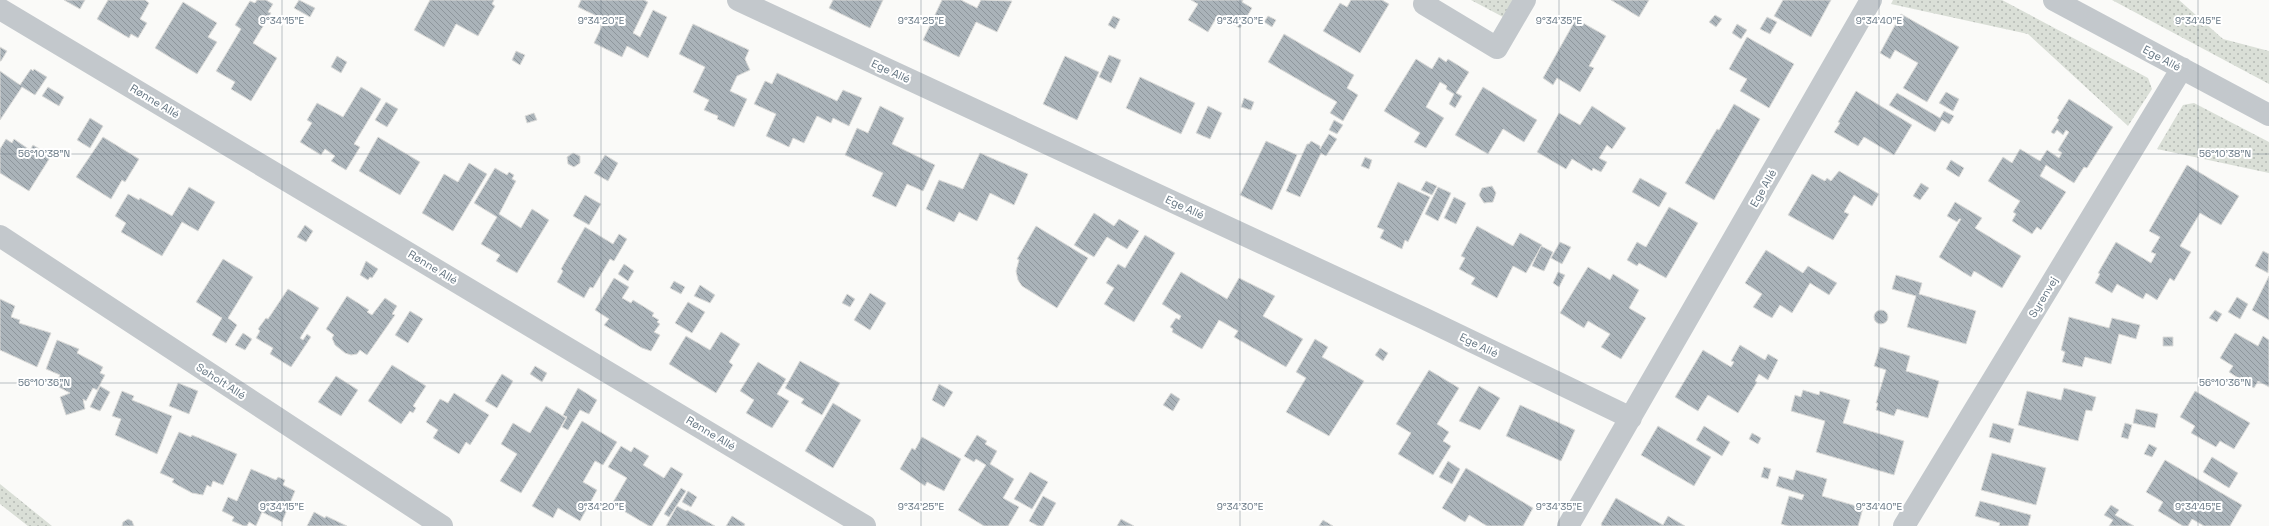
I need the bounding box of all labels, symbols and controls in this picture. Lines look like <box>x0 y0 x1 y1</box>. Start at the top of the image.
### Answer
text: 9°34'15"E <box>260 14 305 27</box>
text: 9°34'20"E <box>578 14 625 27</box>
text: 9°34'25"E <box>898 14 945 27</box>
text: 9°34'30"E <box>1217 14 1264 27</box>
text: 9°34'35"E <box>1536 14 1583 27</box>
text: 9°34'40"E <box>1856 14 1903 27</box>
text: 9°34'45"E <box>2175 14 2221 27</box>
street label: Ege Allé <box>2140 42 2184 74</box>
street label: Ege Allé <box>869 56 913 86</box>
street label: Rønne Allé <box>128 81 182 121</box>
text: 56°10'38"N <box>18 147 70 160</box>
text: 56°10'38"N <box>2199 147 2251 160</box>
street label: Ege Allé <box>1747 167 1779 209</box>
street label: Ege Allé <box>1163 192 1207 222</box>
street label: Rønne Allé <box>406 247 460 287</box>
street label: Syrenvej <box>2025 274 2061 320</box>
street label: Ege Allé <box>1457 330 1501 360</box>
street label: Søholt Allé <box>194 360 248 402</box>
text: 56°10'36"N <box>18 376 70 389</box>
text: 56°10'36"N <box>2199 376 2251 389</box>
street label: Rønne Allé <box>684 413 738 453</box>
text: 9°34'15"E <box>260 500 305 513</box>
text: 9°34'20"E <box>578 500 625 513</box>
text: 9°34'25"E <box>898 500 945 513</box>
text: 9°34'30"E <box>1217 500 1264 513</box>
text: 9°34'35"E <box>1536 500 1583 513</box>
text: 9°34'40"E <box>1856 500 1903 513</box>
text: 9°34'45"E <box>2175 500 2221 513</box>

